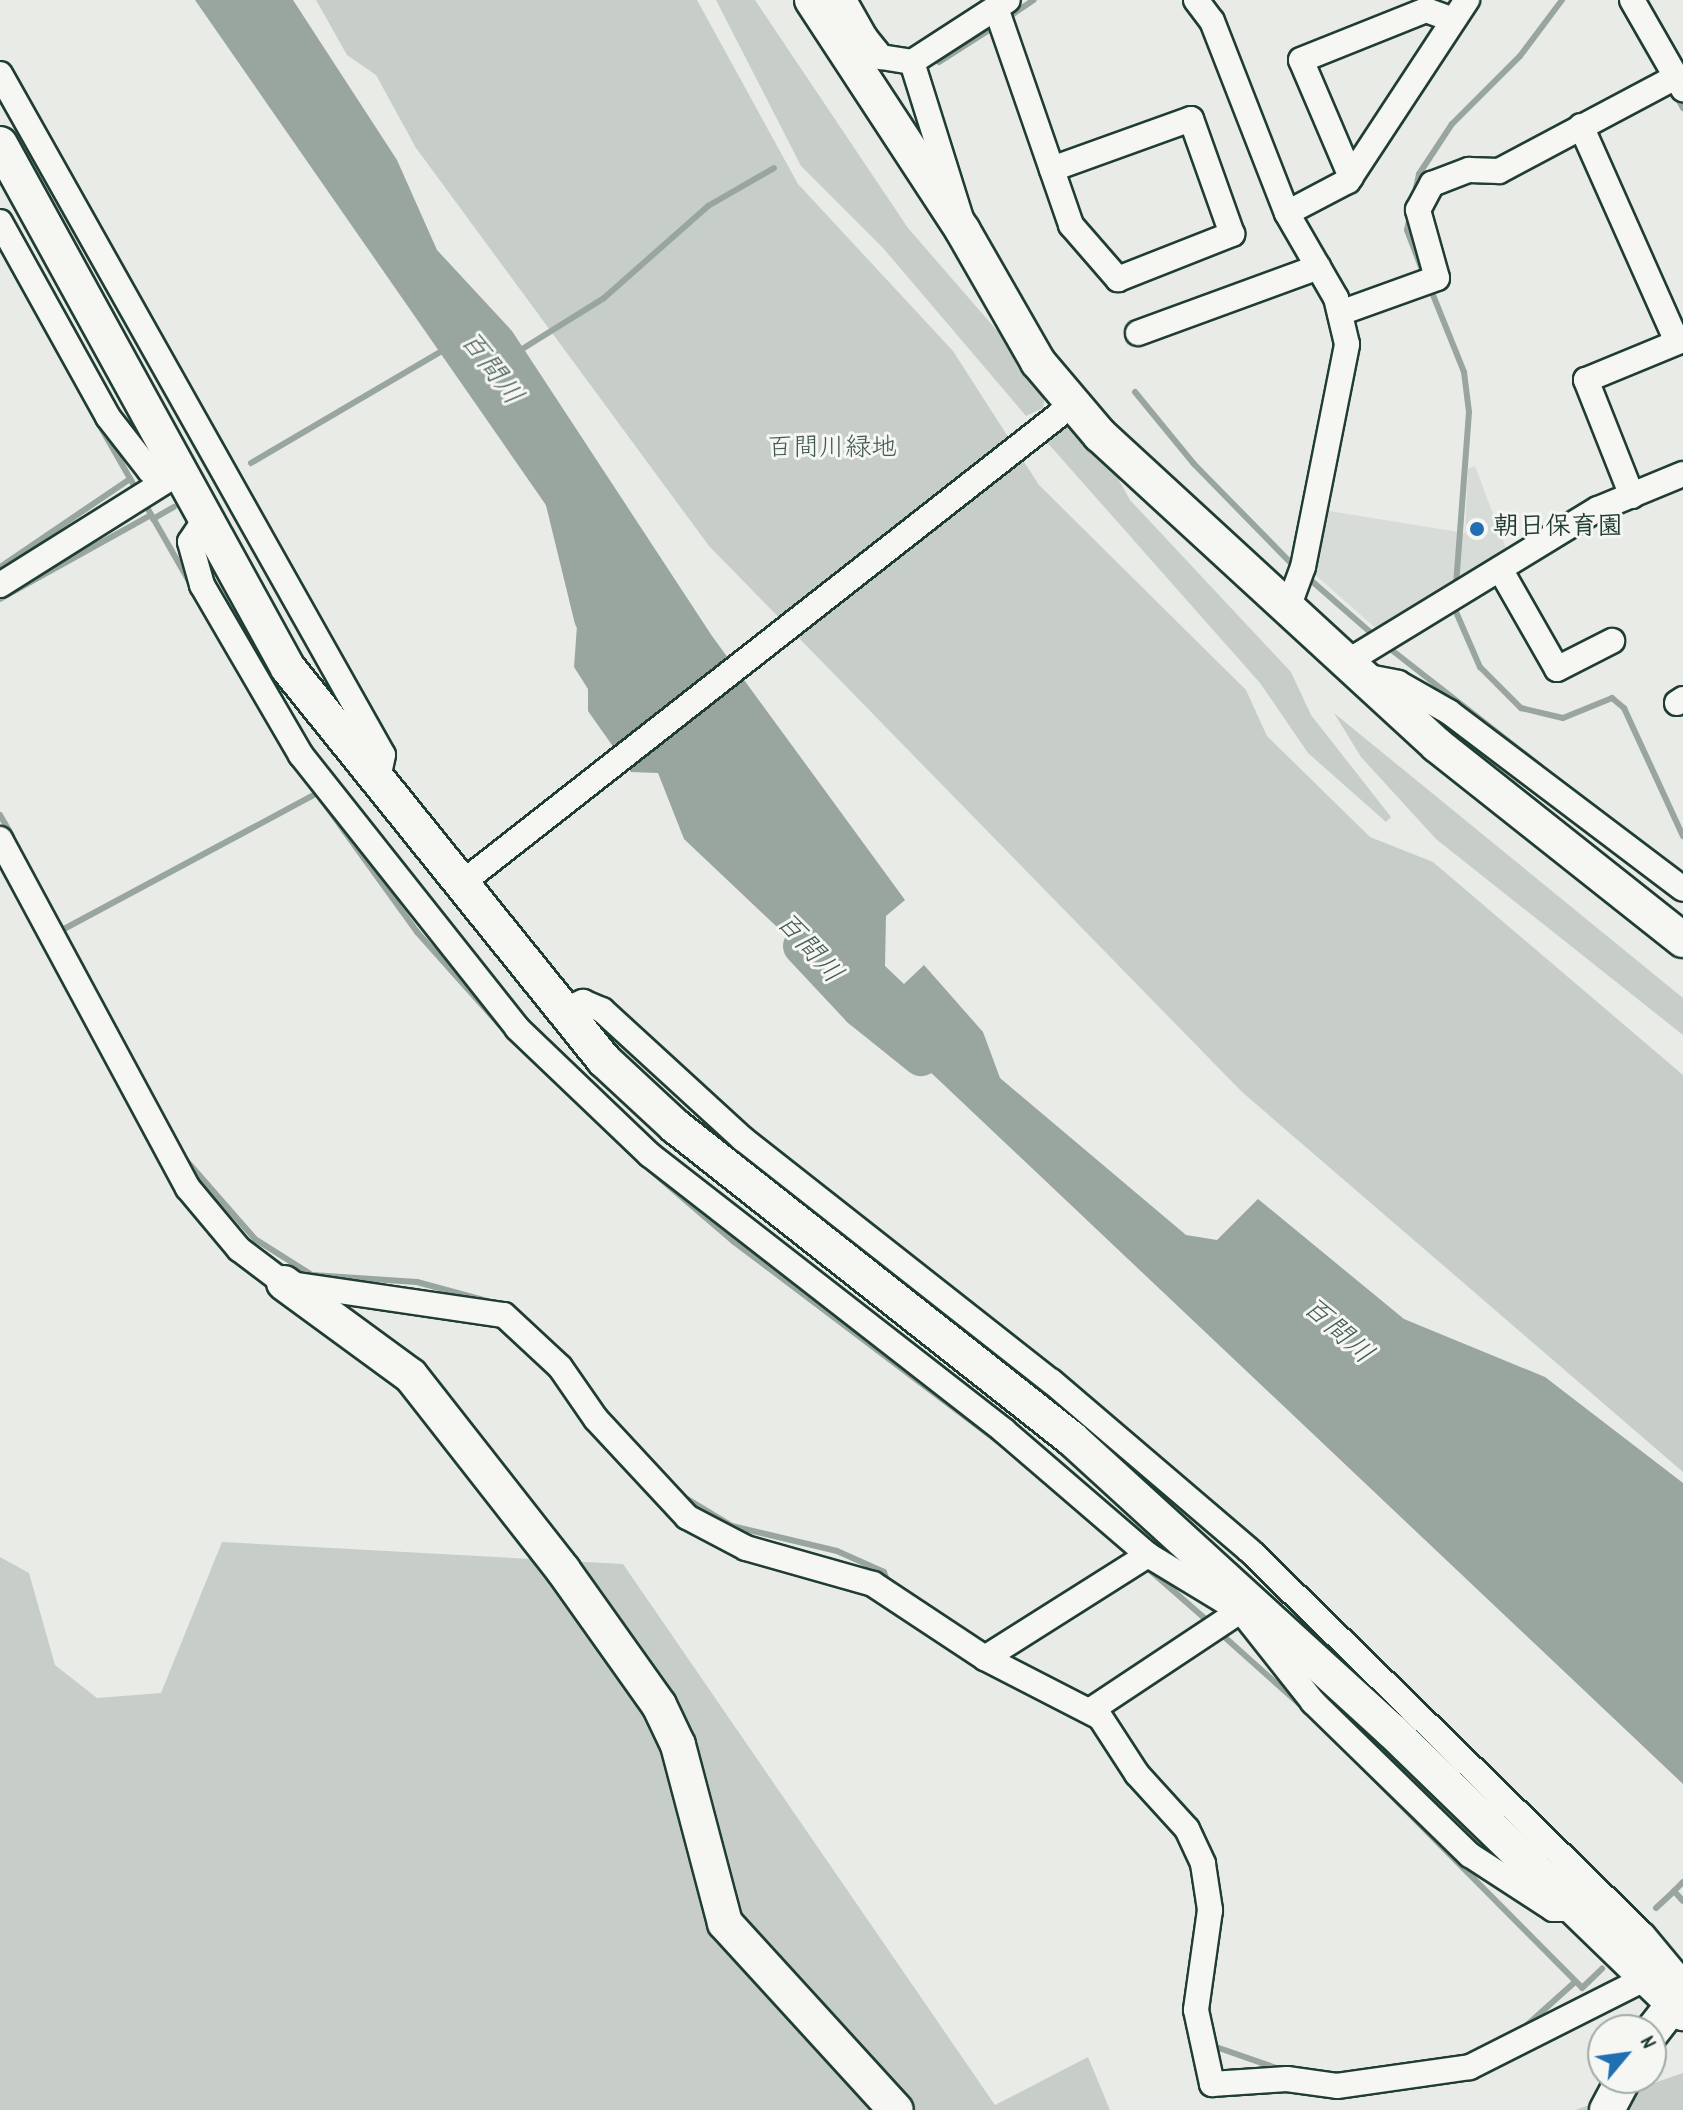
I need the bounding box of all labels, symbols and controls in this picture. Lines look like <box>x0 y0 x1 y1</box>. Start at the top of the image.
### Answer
water label: 百間川 <box>450 326 528 414</box>
park label: 百間川緑地 <box>767 434 897 466</box>
place label: 朝日保育園 <box>1493 513 1623 545</box>
marker: 朝日保育園 <box>1468 520 1486 538</box>
water label: 百間川 <box>766 908 848 992</box>
water label: 百間川 <box>1294 1292 1378 1374</box>
north arrow <box>1587 2014 1667 2094</box>
text: N <box>1630 2031 1663 2055</box>

